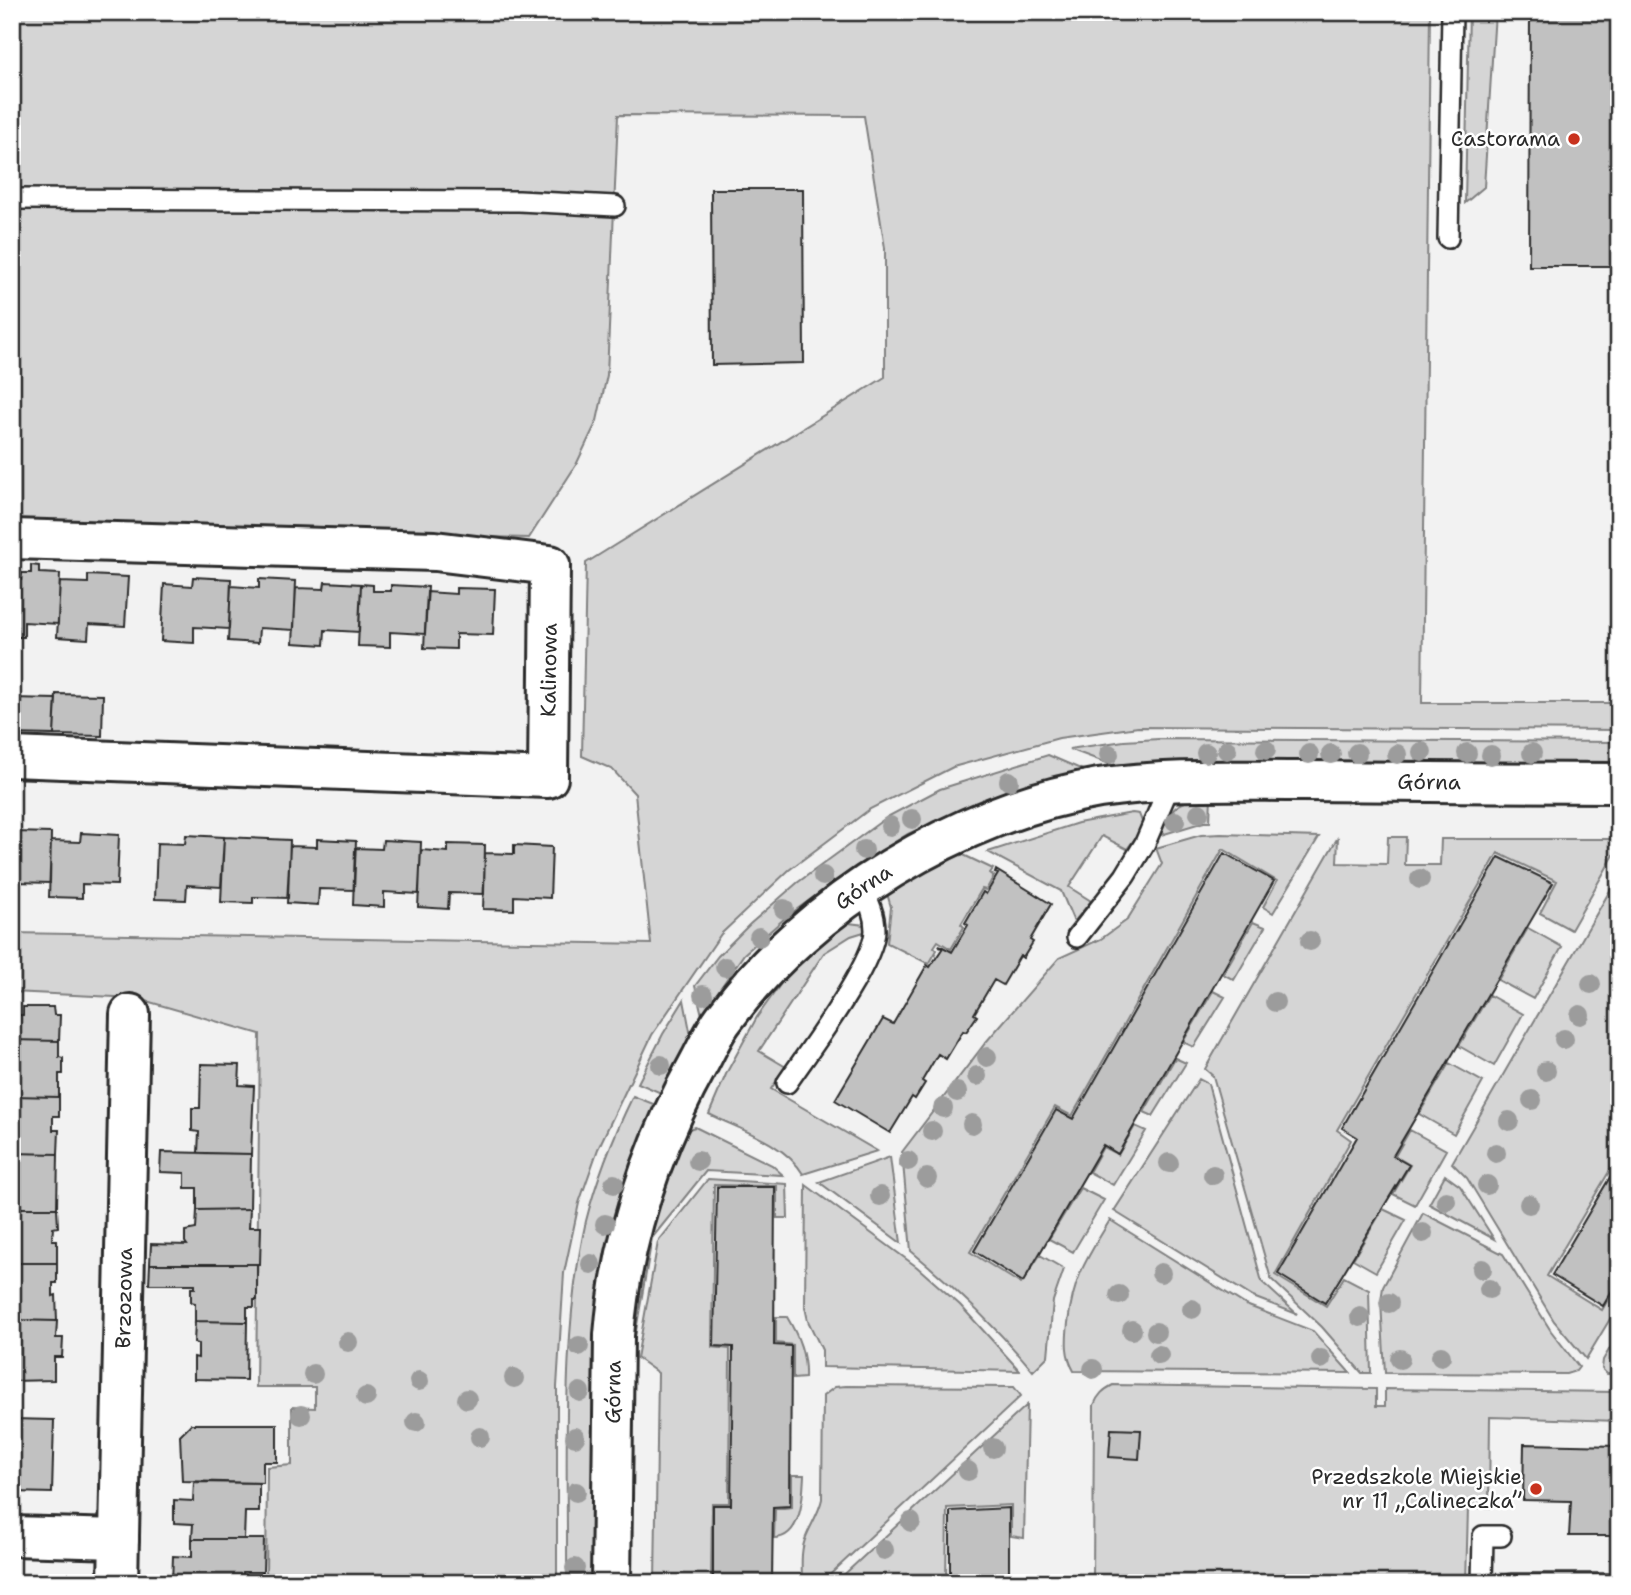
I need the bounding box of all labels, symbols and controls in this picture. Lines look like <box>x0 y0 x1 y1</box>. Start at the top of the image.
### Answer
place label: Castorama <box>1451 125 1560 153</box>
marker: Castorama <box>1566 131 1582 147</box>
street label: Kalinowa <box>534 623 564 717</box>
street label: Górna <box>1397 768 1461 796</box>
street label: Górna <box>829 858 897 916</box>
street label: Brzozowa <box>109 1247 139 1349</box>
street label: Górna <box>599 1360 628 1424</box>
place label: Przedszkole Miejskie nr 11 „Calineczka” <box>1311 1463 1522 1515</box>
marker: Przedszkole Miejskie nr 11 „Calineczka” <box>1528 1481 1544 1497</box>

